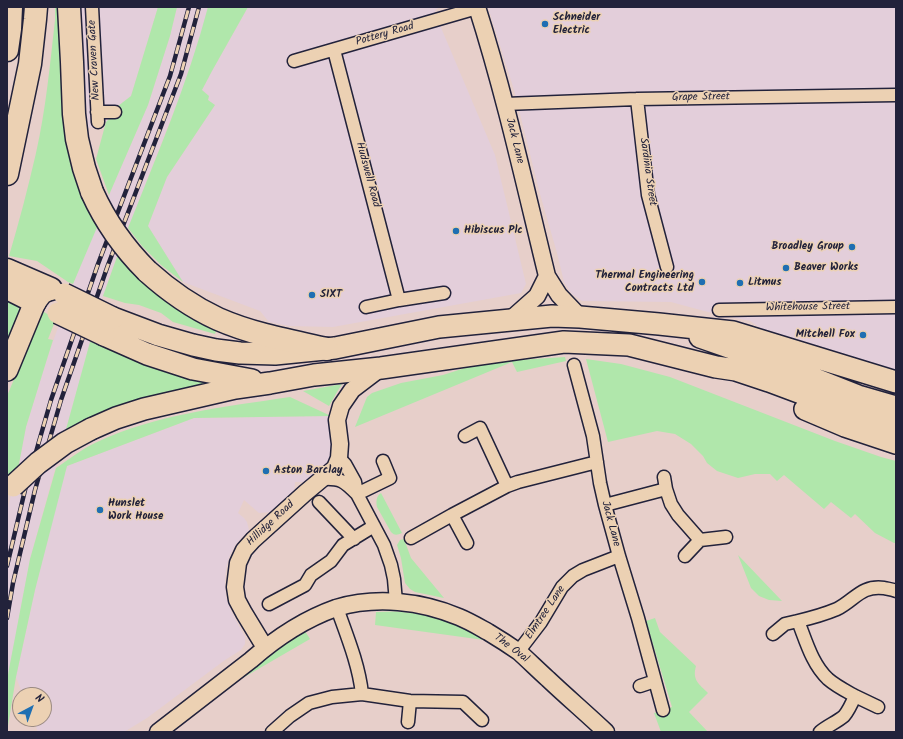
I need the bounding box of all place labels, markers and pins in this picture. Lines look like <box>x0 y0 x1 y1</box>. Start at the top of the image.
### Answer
place label: Schneider Electric <box>553 11 600 37</box>
marker: Schneider Electric <box>540 19 550 29</box>
place label: Hibiscus Plc <box>464 224 523 238</box>
marker: Hibiscus Plc <box>451 226 461 236</box>
place label: Broadley Group <box>772 240 844 254</box>
marker: Broadley Group <box>847 242 857 252</box>
place label: Beaver Works <box>794 261 858 275</box>
marker: Beaver Works <box>781 263 791 273</box>
place label: Thermal Engineering Contracts Ltd <box>595 269 694 295</box>
place label: Litmus <box>748 276 781 290</box>
marker: Thermal Engineering Contracts Ltd <box>697 277 707 287</box>
marker: Litmus <box>735 278 745 288</box>
place label: SIXT <box>320 288 342 302</box>
marker: SIXT <box>307 290 317 300</box>
place label: Mitchell Fox <box>796 328 855 342</box>
marker: Mitchell Fox <box>858 330 868 340</box>
place label: Aston Barclay <box>274 464 342 478</box>
marker: Aston Barclay <box>261 466 271 476</box>
place label: Hunslet Work House <box>108 497 163 523</box>
marker: Hunslet Work House <box>95 505 105 515</box>

